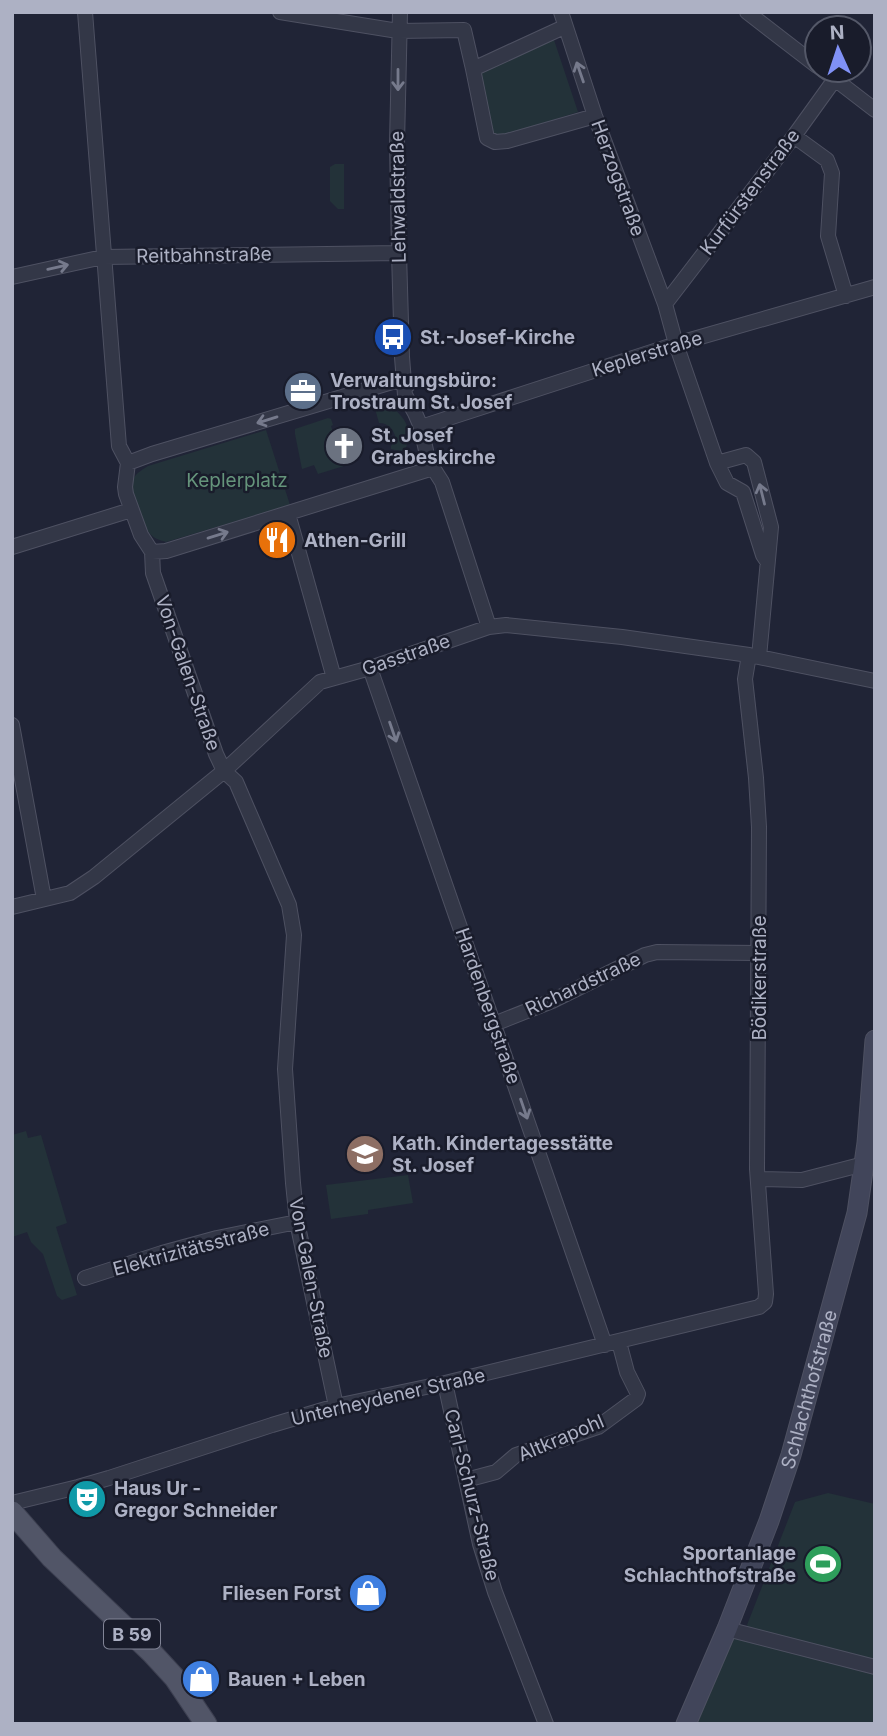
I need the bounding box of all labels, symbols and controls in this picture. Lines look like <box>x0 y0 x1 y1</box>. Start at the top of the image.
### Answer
north arrow <box>803 14 873 84</box>
text: N <box>829 21 845 44</box>
one-way arrow <box>573 61 585 83</box>
one-way arrow <box>391 69 405 92</box>
street label: Herzogstraße <box>586 117 650 239</box>
street label: Kurfürstenstraße <box>695 125 805 259</box>
street label: Lehwaldstraße <box>385 131 411 263</box>
street label: Reitbahnstraße <box>136 242 272 268</box>
one-way arrow <box>46 260 69 273</box>
bus stop icon: St.-Josef-Kirche <box>372 316 414 358</box>
place label: St.-Josef-Kirche <box>420 326 575 349</box>
street label: Keplerstraße <box>589 326 705 382</box>
place label: Verwaltungsbüro: Trostraum St. Josef <box>330 369 513 414</box>
office icon: Verwaltungsbüro: Trostraum St. Josef <box>282 370 324 412</box>
one-way arrow <box>256 415 278 428</box>
place label: St. Josef Grabeskirche <box>371 424 495 469</box>
church icon: St. Josef Grabeskirche <box>323 425 365 467</box>
park label: Keplerplatz <box>186 469 288 492</box>
one-way arrow <box>755 483 768 506</box>
restaurant icon: Athen-Grill <box>256 519 298 561</box>
one-way arrow <box>207 528 229 541</box>
place label: Athen-Grill <box>304 529 406 552</box>
street label: Von-Galen-Straße <box>151 592 225 754</box>
street label: Gasstraße <box>359 629 453 681</box>
one-way arrow <box>388 721 400 743</box>
street label: Bödikerstraße <box>748 915 771 1041</box>
street label: Hardenbergstraße <box>450 925 526 1087</box>
street label: Richardstraße <box>522 947 644 1021</box>
one-way arrow <box>519 1098 531 1120</box>
place label: Kath. Kindertagesstätte St. Josef <box>392 1132 613 1177</box>
school or university icon: Kath. Kindertagesstätte St. Josef <box>344 1133 386 1175</box>
street label: Von-Galen-Straße <box>284 1196 338 1360</box>
street label: Elektrizitätsstraße <box>110 1217 272 1281</box>
street label: Schlachthofstraße <box>776 1307 842 1472</box>
street label: Unterheydener Straße <box>289 1363 487 1431</box>
street label: Carl-Schurz-Straße <box>440 1407 504 1583</box>
street label: Altkrapohl <box>514 1410 608 1466</box>
place label: Haus Ur - Gregor Schneider <box>114 1477 278 1522</box>
theatre icon: Haus Ur - Gregor Schneider <box>66 1478 108 1520</box>
place label: Sportanlage Schlachthofstraße <box>624 1542 796 1587</box>
sports icon: Sportanlage Schlachthofstraße <box>802 1543 844 1585</box>
shop icon: Fliesen Forst <box>347 1572 389 1614</box>
place label: Fliesen Forst <box>222 1582 341 1605</box>
road number: B 59 <box>104 1619 160 1648</box>
shop icon: Bauen + Leben <box>180 1658 222 1700</box>
place label: Bauen + Leben <box>228 1668 366 1691</box>

